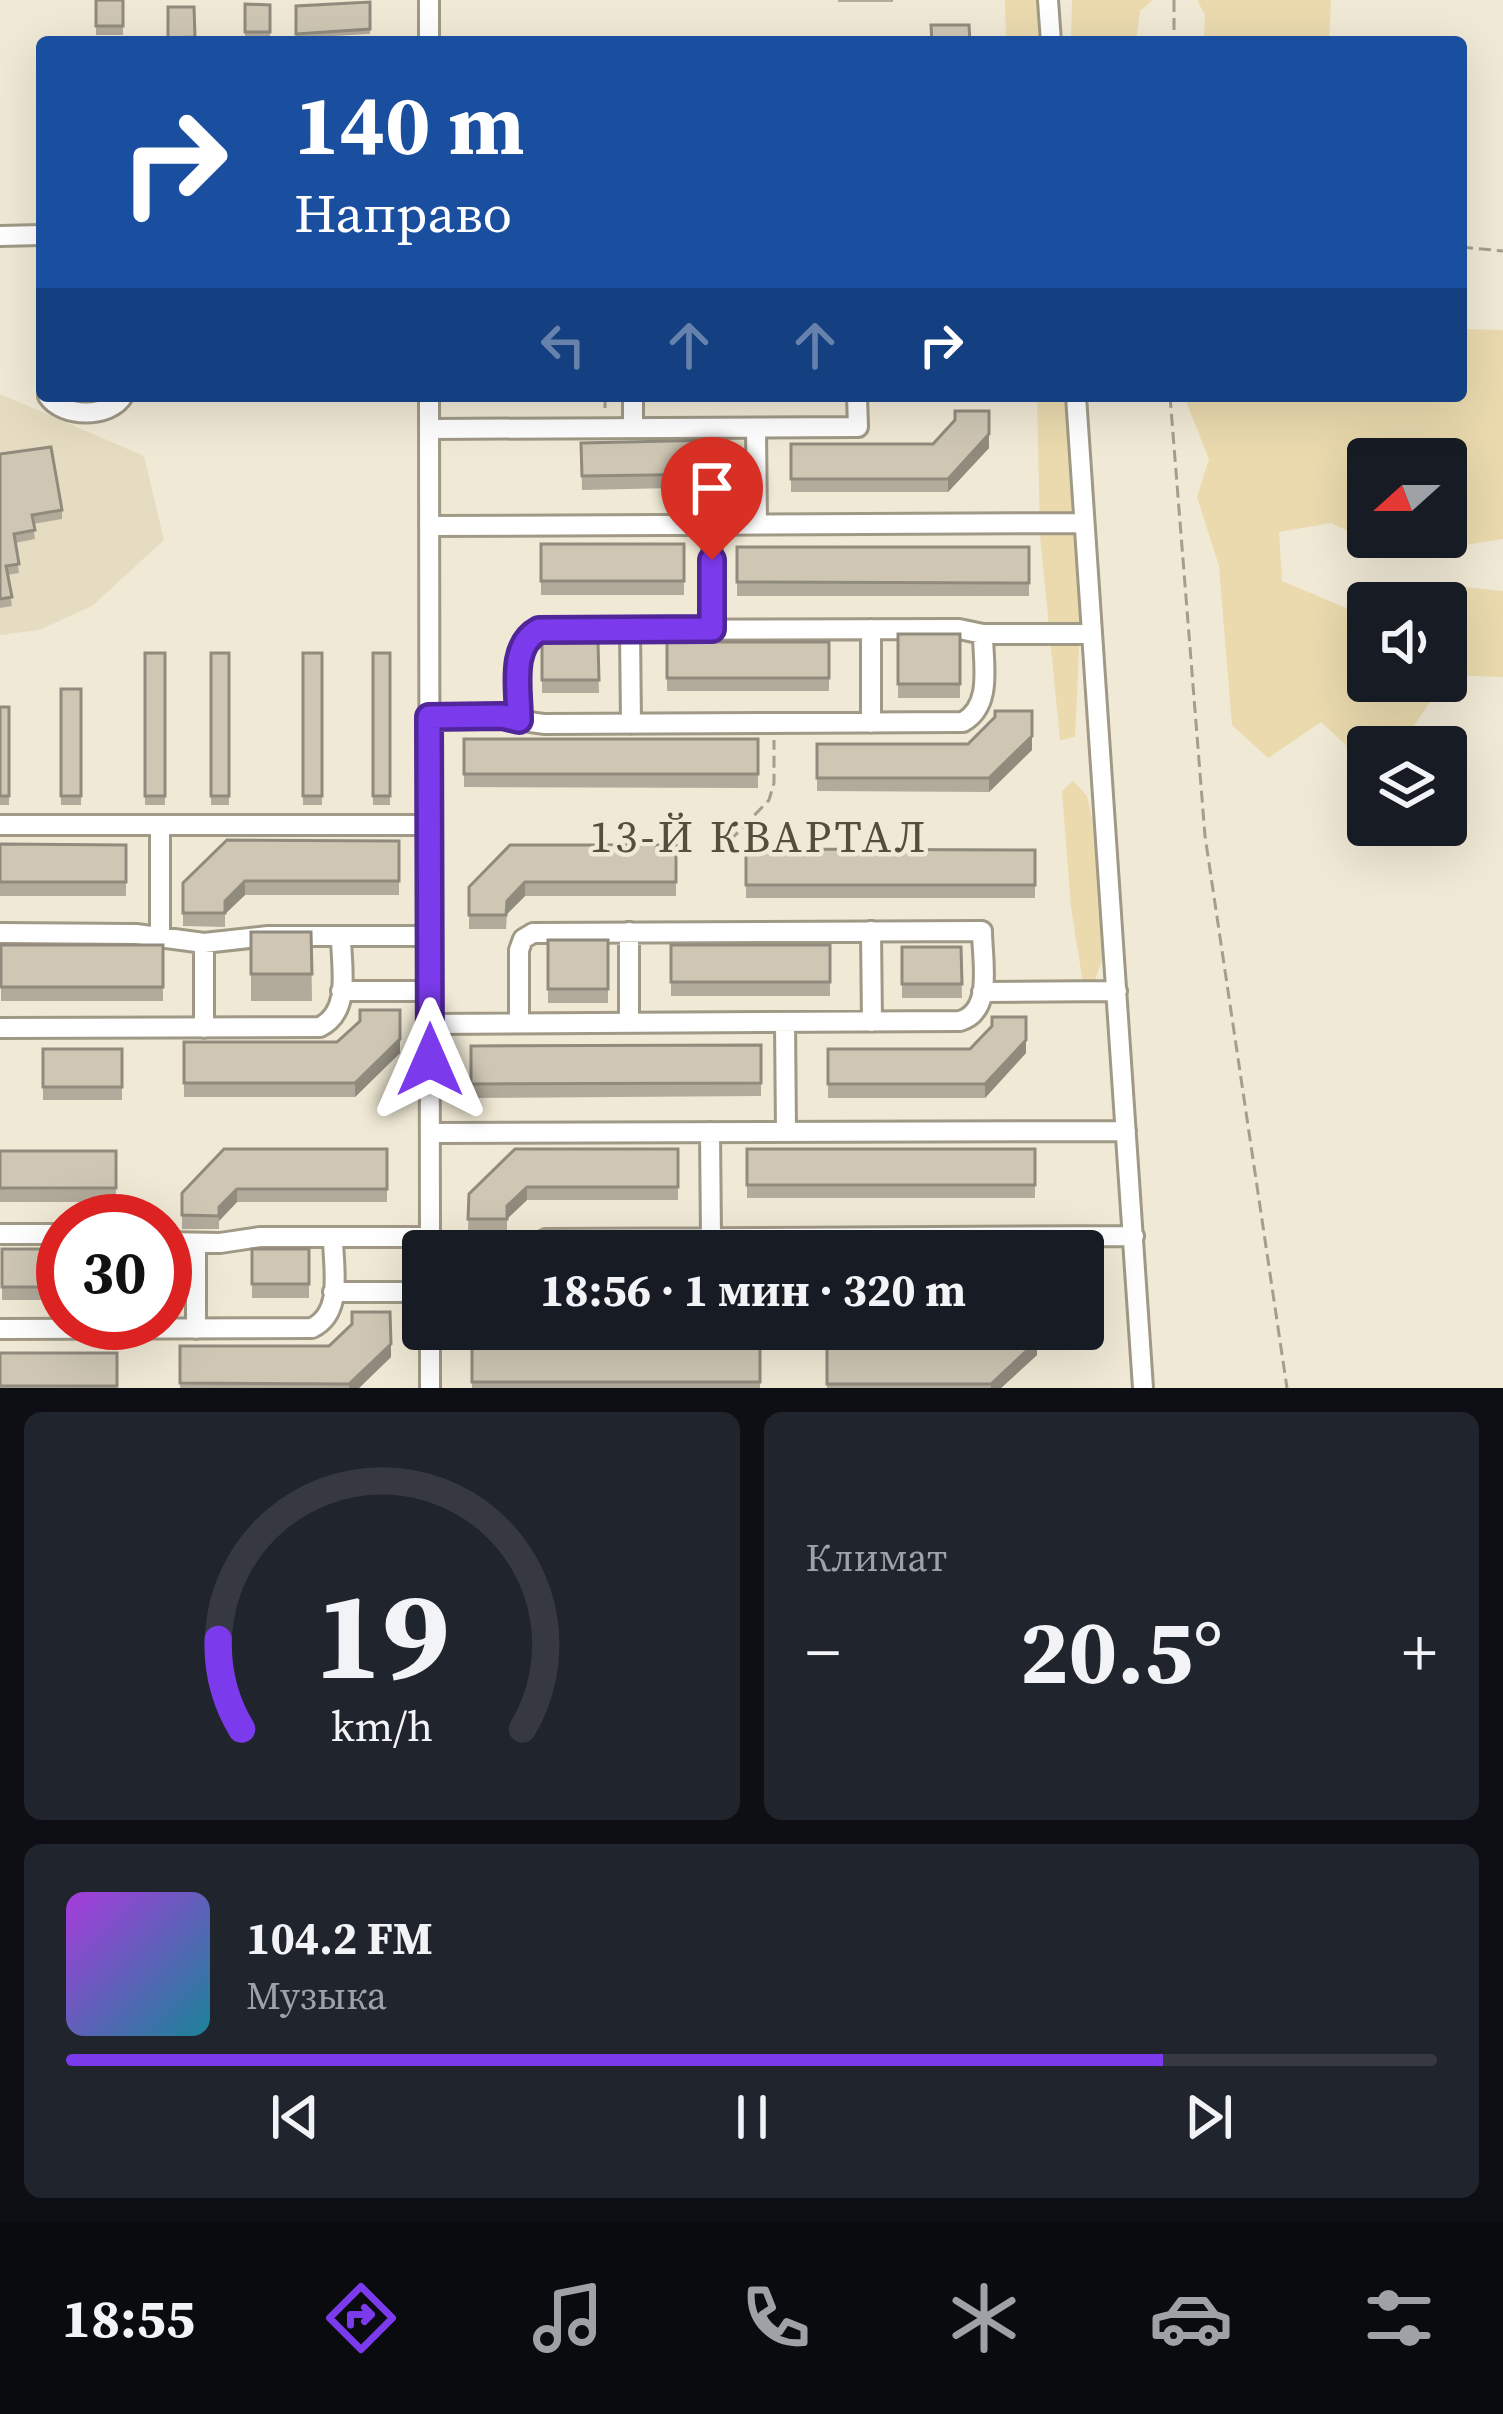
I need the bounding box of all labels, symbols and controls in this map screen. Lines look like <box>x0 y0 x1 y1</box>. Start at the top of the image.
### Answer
text: 140 m <box>294 67 525 182</box>
icon: right <box>96 84 252 240</box>
text: Направо <box>294 176 512 250</box>
icon: left <box>530 312 596 378</box>
icon: ahead <box>656 312 722 378</box>
icon: ahead <box>782 312 848 378</box>
icon: right <box>908 312 974 378</box>
pin <box>661 437 763 560</box>
north arrow <box>1347 438 1467 558</box>
map controls <box>1347 438 1467 846</box>
icon: arrive <box>679 455 745 521</box>
button: sound <box>1347 582 1467 702</box>
button: layers <box>1347 726 1467 846</box>
district label: 13-Й КВАРТАЛ <box>589 805 929 867</box>
position arrow <box>367 997 493 1123</box>
speed limit sign: 30 <box>36 1194 192 1350</box>
text: 18:56 · 1 мин · 320 m <box>540 1259 966 1321</box>
text: Климат <box>806 1531 947 1584</box>
text: 19 <box>314 1549 449 1720</box>
text: 20.5° <box>1020 1590 1223 1713</box>
text: − <box>806 1607 840 1697</box>
text: + <box>1402 1607 1437 1697</box>
text: km/h <box>331 1697 433 1755</box>
text: 104.2 FM <box>246 1907 433 1969</box>
text: Музыка <box>246 1969 387 2022</box>
icon: previous <box>262 2084 328 2150</box>
icon: pause <box>719 2084 785 2150</box>
icon: next <box>1176 2084 1242 2150</box>
icon: directions <box>319 2276 403 2360</box>
icon: music <box>526 2276 610 2360</box>
icon: phone <box>734 2276 818 2360</box>
icon: climate <box>942 2276 1026 2360</box>
icon: car <box>1149 2276 1233 2360</box>
icon: filters <box>1357 2276 1441 2360</box>
text: 18:55 <box>62 2281 195 2355</box>

